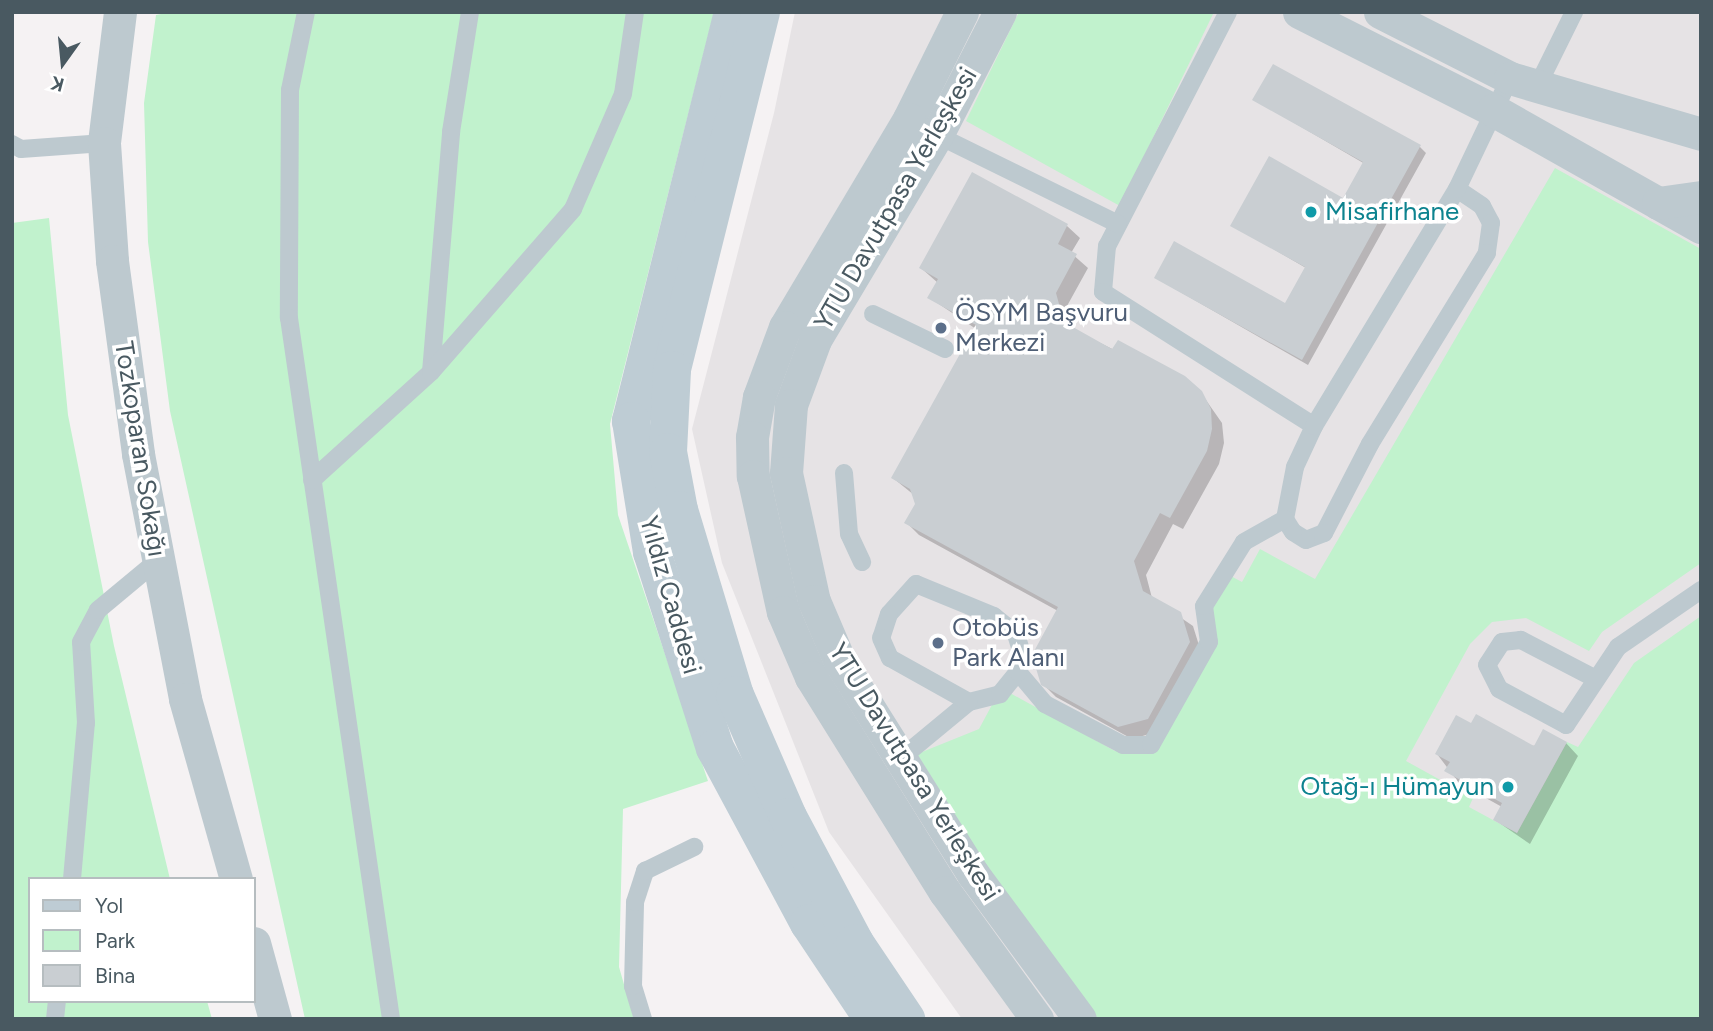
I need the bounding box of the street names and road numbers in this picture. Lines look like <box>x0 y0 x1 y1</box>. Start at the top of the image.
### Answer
street label: YTU Davutpasa Yerleşkesi <box>808 62 984 336</box>
street label: Tozkoparan Sokağı <box>108 339 172 559</box>
street label: Yıldız Caddesi <box>633 512 707 678</box>
street label: YTU Davutpasa Yerleşkesi <box>822 637 1006 907</box>

